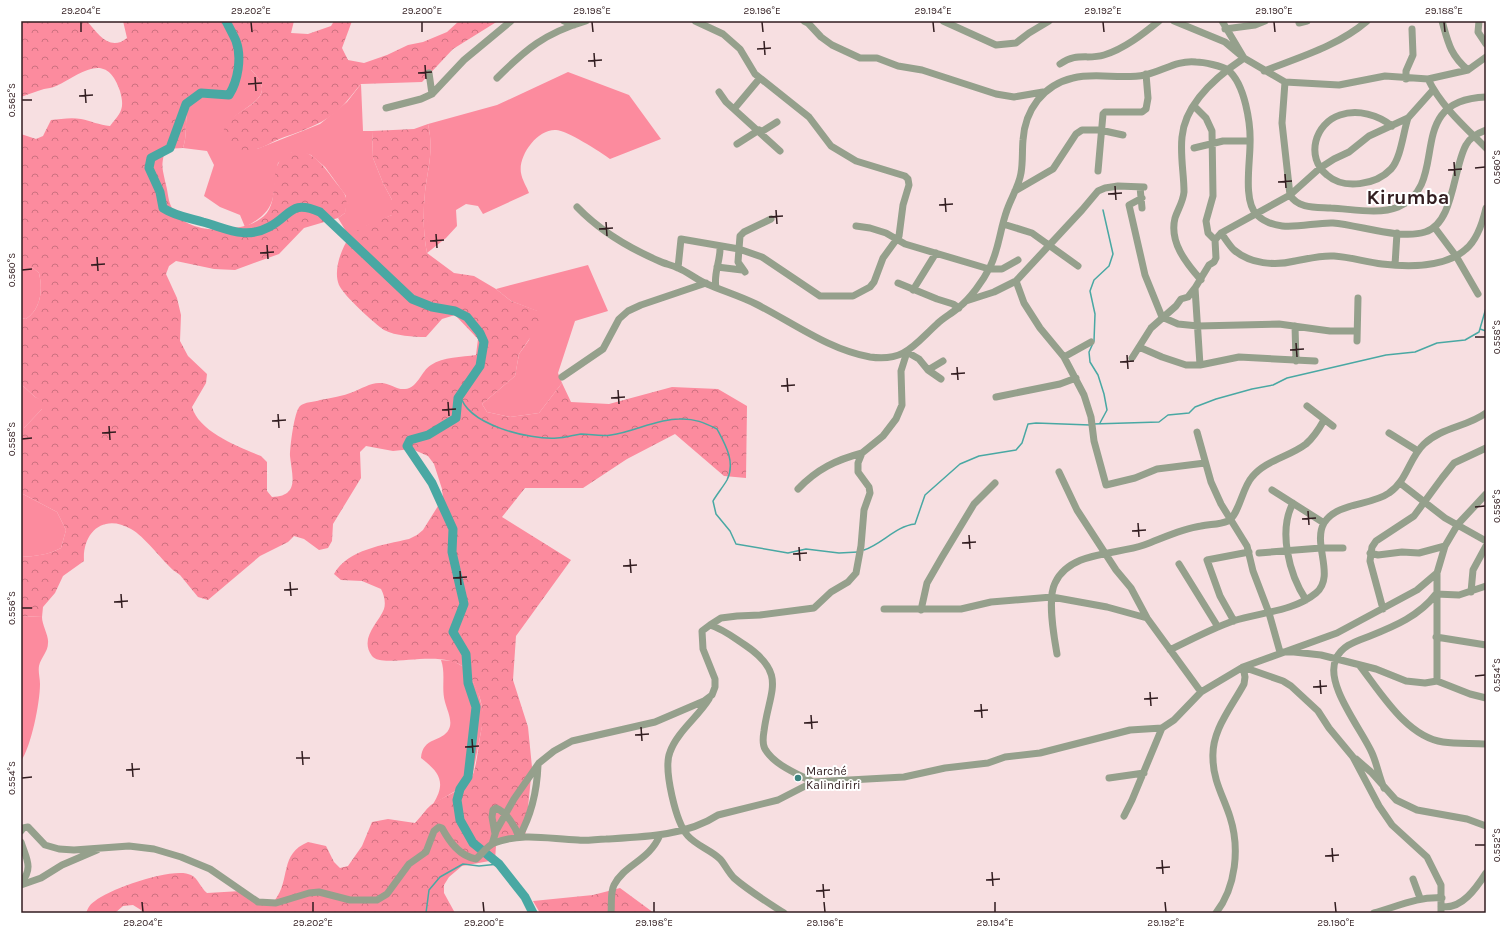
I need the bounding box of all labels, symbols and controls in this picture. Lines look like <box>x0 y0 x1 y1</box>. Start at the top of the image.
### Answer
text: 29.204°E <box>61 5 101 17</box>
text: 29.202°E <box>231 5 271 17</box>
text: 29.200°E <box>402 5 442 17</box>
text: 29.198°E <box>573 5 611 17</box>
text: 29.196°E <box>743 5 781 17</box>
text: 29.194°E <box>914 5 952 17</box>
text: 29.192°E <box>1084 5 1122 17</box>
text: 29.190°E <box>1255 5 1293 17</box>
text: 29.188°E <box>1425 5 1463 17</box>
text: 0.562°S <box>6 83 18 117</box>
text: 0.560°S <box>1491 150 1503 184</box>
district label: Kirumba <box>1367 186 1450 209</box>
text: 0.560°S <box>6 253 18 287</box>
text: 0.558°S <box>1491 320 1503 354</box>
text: 0.558°S <box>6 422 18 456</box>
text: 0.556°S <box>1491 489 1503 523</box>
text: 0.556°S <box>6 591 18 625</box>
text: 0.554°S <box>1491 658 1503 692</box>
text: 0.554°S <box>6 761 18 795</box>
place label: Marché Kalindiriri <box>806 764 861 792</box>
marker: Marché Kalindiriri <box>793 773 803 783</box>
text: 0.552°S <box>1491 828 1503 862</box>
text: 29.204°E <box>123 917 163 929</box>
text: 29.202°E <box>293 917 333 929</box>
text: 29.200°E <box>464 917 504 929</box>
text: 29.198°E <box>635 917 673 929</box>
text: 29.196°E <box>806 917 844 929</box>
text: 29.194°E <box>976 917 1014 929</box>
text: 29.192°E <box>1147 917 1185 929</box>
text: 29.190°E <box>1317 917 1355 929</box>

